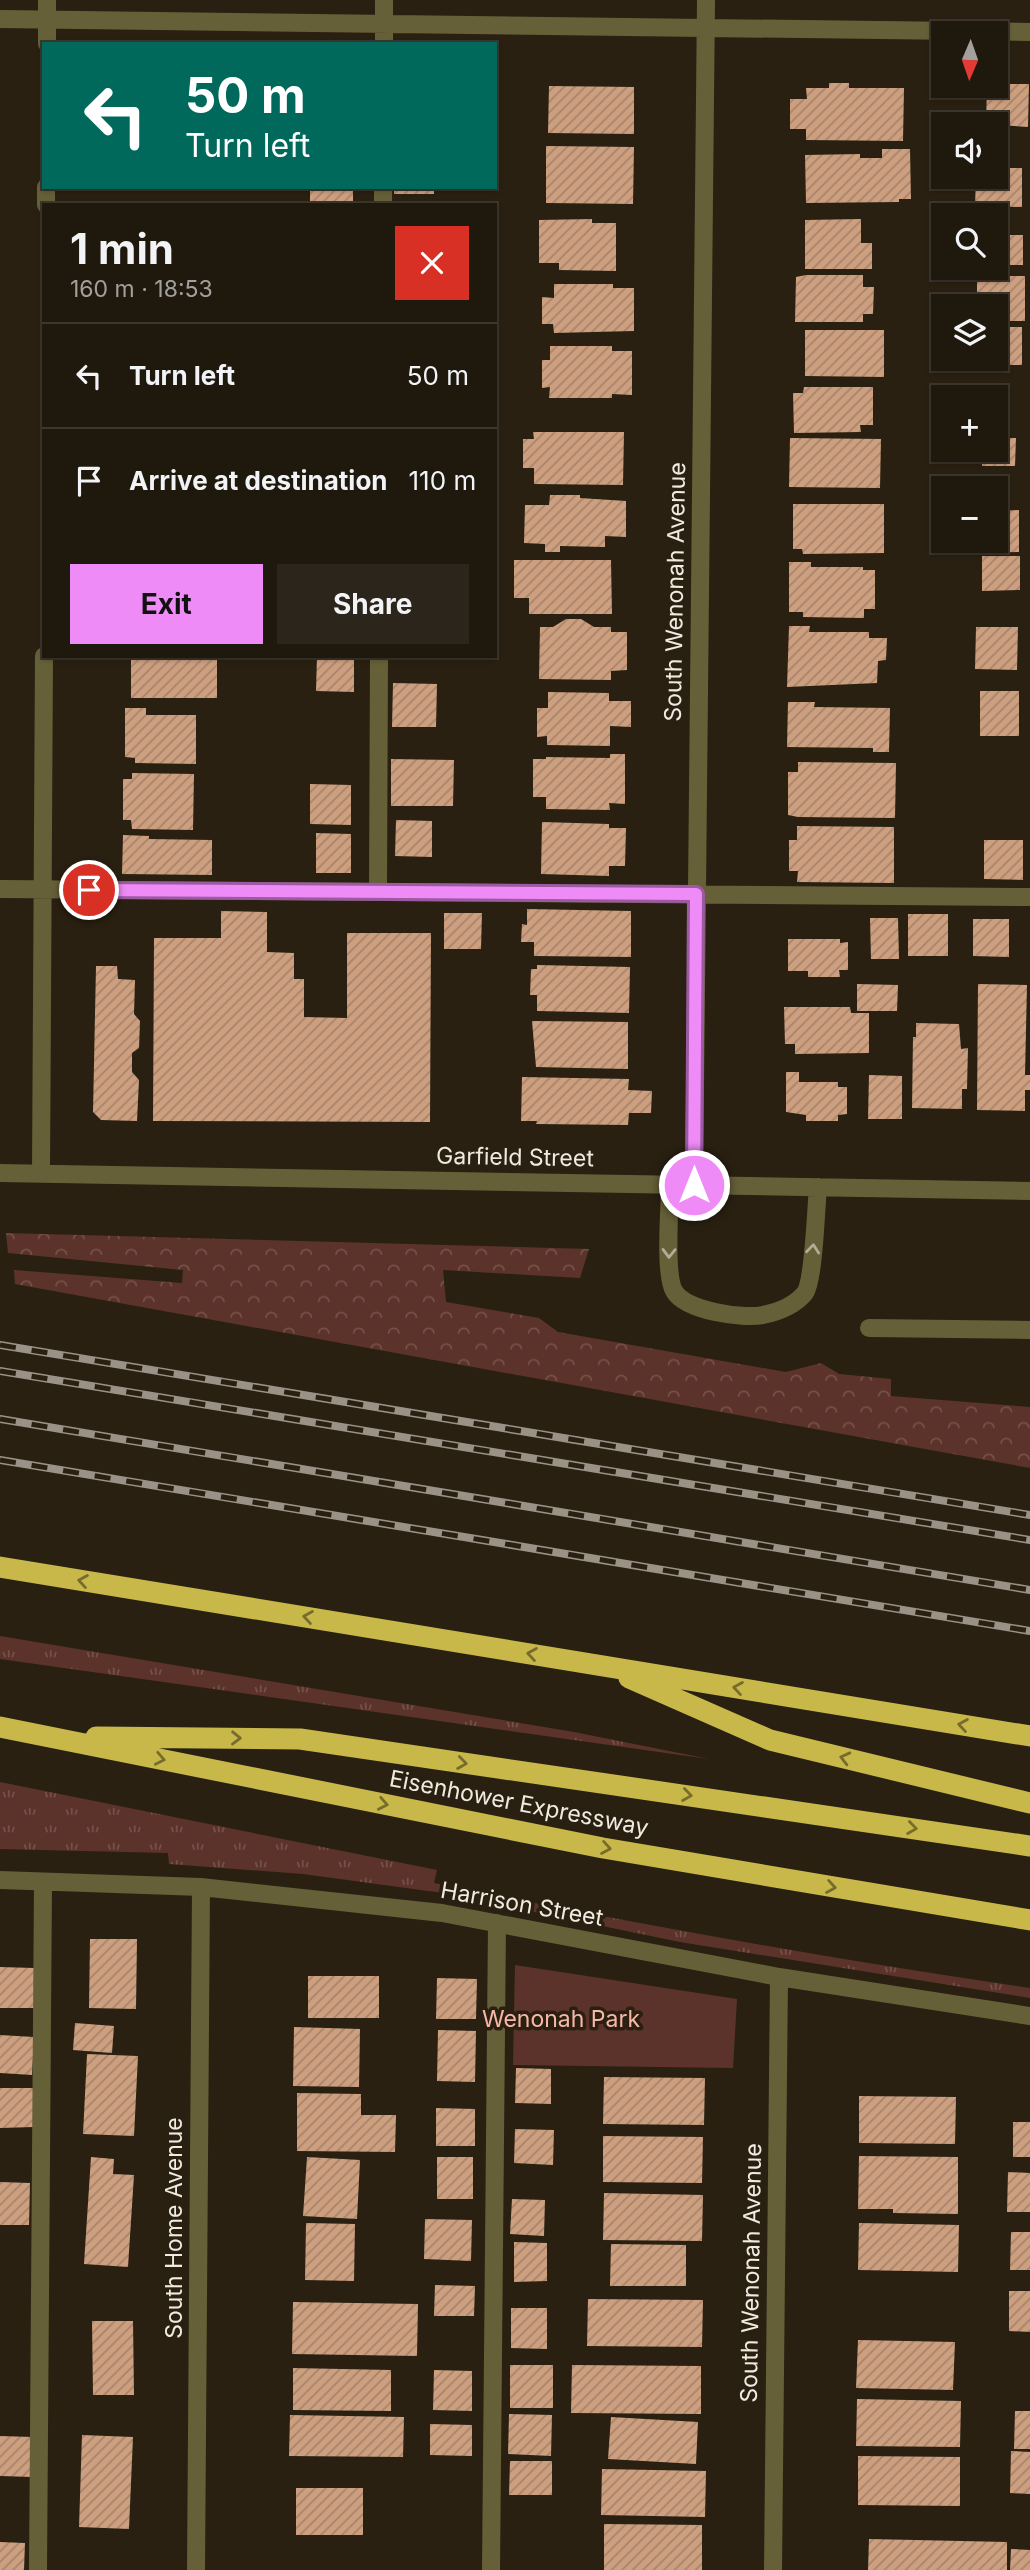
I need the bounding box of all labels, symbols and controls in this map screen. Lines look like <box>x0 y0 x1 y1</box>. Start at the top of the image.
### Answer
north arrow <box>931 21 1008 98</box>
map controls <box>931 21 1008 553</box>
text: 50 m <box>185 66 306 125</box>
icon: left <box>70 70 161 161</box>
button: sound <box>931 112 1008 189</box>
text: Turn left <box>185 126 310 165</box>
button: search <box>931 203 1008 280</box>
text: 1 min <box>70 223 174 274</box>
button: close <box>395 226 469 300</box>
text: 160 m · 18:53 <box>70 275 213 303</box>
button: layers <box>931 294 1008 371</box>
icon: left <box>70 357 108 395</box>
text: Turn left <box>129 360 235 391</box>
text: 50 m <box>407 360 469 391</box>
button: + <box>931 385 1008 462</box>
icon: arrive <box>70 462 108 500</box>
street label: South Wenonah Avenue <box>659 462 691 722</box>
text: Arrive at destination <box>129 465 388 496</box>
text: 110 m <box>409 465 476 496</box>
button: − <box>931 476 1008 553</box>
button: Exit <box>70 564 263 644</box>
button: Share <box>277 564 469 644</box>
pin <box>59 860 119 920</box>
icon: arrive <box>70 871 108 909</box>
street label: Garfield Street <box>436 1142 595 1172</box>
position arrow <box>657 1148 731 1222</box>
one-way arrow <box>805 1243 820 1254</box>
one-way arrow <box>661 1248 677 1259</box>
one-way arrow <box>77 1574 89 1589</box>
one-way arrow <box>302 1610 314 1625</box>
one-way arrow <box>527 1647 538 1662</box>
one-way arrow <box>732 1681 744 1696</box>
one-way arrow <box>957 1718 969 1733</box>
one-way arrow <box>231 1731 242 1746</box>
one-way arrow <box>154 1751 166 1766</box>
one-way arrow <box>839 1752 851 1766</box>
one-way arrow <box>456 1755 468 1770</box>
street label: Eisenhower Expressway <box>387 1764 651 1842</box>
one-way arrow <box>681 1787 693 1802</box>
one-way arrow <box>377 1795 389 1810</box>
one-way arrow <box>906 1820 918 1835</box>
one-way arrow <box>601 1840 612 1855</box>
street label: Harrison Street <box>439 1876 606 1932</box>
one-way arrow <box>825 1879 837 1894</box>
park label: Wenonah Park <box>482 2005 640 2033</box>
street label: South Home Avenue <box>160 2117 188 2339</box>
street label: South Wenonah Avenue <box>735 2143 767 2403</box>

